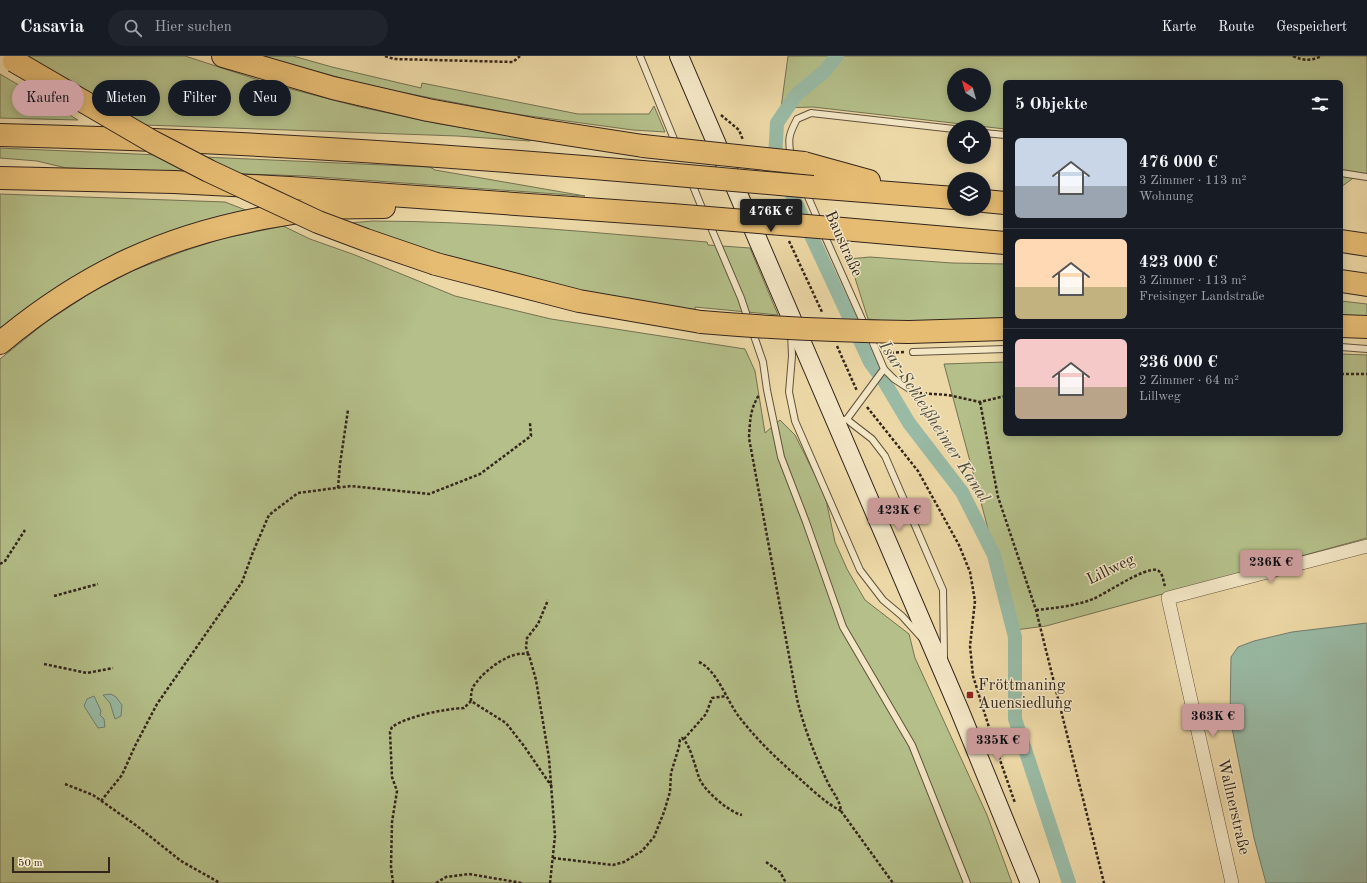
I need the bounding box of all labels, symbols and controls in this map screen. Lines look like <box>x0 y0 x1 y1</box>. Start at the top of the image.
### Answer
search box <box>108 10 388 46</box>
icon: search <box>122 17 144 39</box>
text: Casavia <box>20 18 84 37</box>
text: Hier suchen <box>154 20 232 35</box>
text: Karte <box>1162 20 1196 34</box>
text: Route <box>1218 20 1254 34</box>
text: Gespeichert <box>1276 20 1347 34</box>
north arrow <box>947 68 991 112</box>
map controls <box>947 68 991 216</box>
chip: Kaufen <box>12 80 84 116</box>
chip: Mieten <box>92 80 160 116</box>
chip: Filter <box>168 80 231 116</box>
chip: Neu <box>239 80 291 116</box>
icon: filters <box>1309 93 1331 115</box>
text: 5 Objekte <box>1015 96 1088 113</box>
button: locate <box>947 120 991 164</box>
icon: home <box>1047 154 1095 202</box>
text: 476 000 € <box>1139 154 1218 171</box>
button: layers <box>947 172 991 216</box>
text: 3 Zimmer · 113 m² <box>1139 174 1247 187</box>
text: Wohnung <box>1139 190 1193 203</box>
pin: 476K € <box>738 199 804 233</box>
text: 476K € <box>749 205 793 218</box>
street label: Baustraße <box>821 209 865 279</box>
text: 423 000 € <box>1139 254 1218 271</box>
icon: home <box>1047 255 1095 303</box>
text: 3 Zimmer · 113 m² <box>1139 274 1247 287</box>
text: Freisinger Landstraße <box>1139 290 1264 303</box>
water label: Isar-Schleißheimer Kanal <box>875 337 993 506</box>
text: 236 000 € <box>1139 354 1218 371</box>
icon: home <box>1047 355 1095 403</box>
text: 2 Zimmer · 64 m² <box>1139 374 1239 387</box>
text: Lillweg <box>1139 390 1181 403</box>
pin: 423K € <box>866 498 932 532</box>
text: 423K € <box>877 504 921 517</box>
pin: 236K € <box>1238 550 1304 584</box>
street label: Lillweg <box>1084 551 1138 588</box>
text: 236K € <box>1249 556 1293 569</box>
place label: Fröttmaning Auensiedlung <box>978 678 1072 712</box>
marker: Fröttmaning Auensiedlung <box>965 690 975 700</box>
pin: 363K € <box>1180 704 1246 738</box>
text: 363K € <box>1191 710 1235 723</box>
pin: 335K € <box>965 728 1031 762</box>
text: 335K € <box>976 734 1020 747</box>
street label: Wallnerstraße <box>1214 758 1252 856</box>
scale bar <box>12 855 110 874</box>
text: 50 m <box>18 858 43 869</box>

